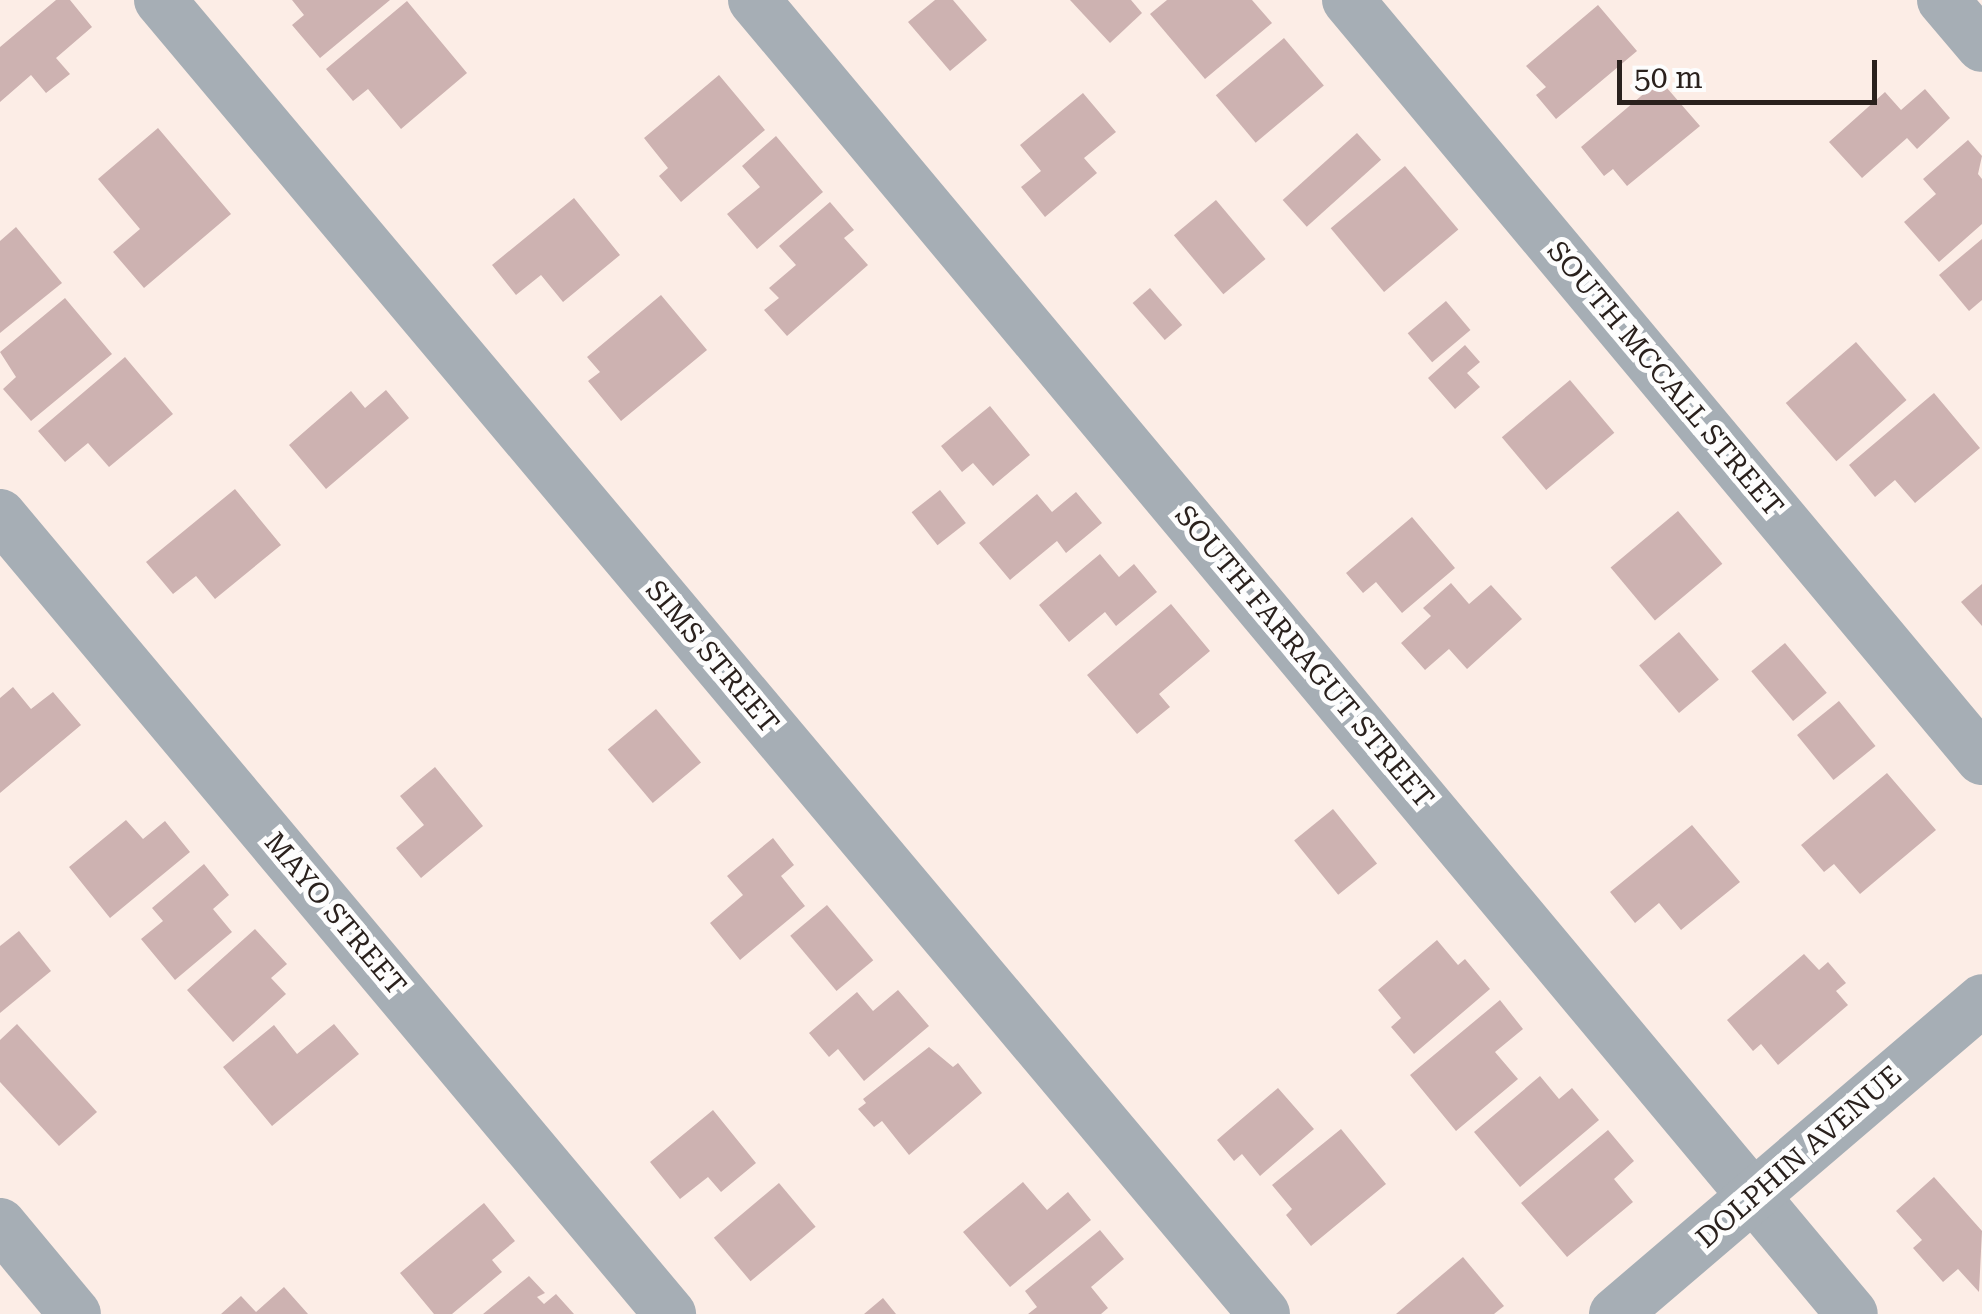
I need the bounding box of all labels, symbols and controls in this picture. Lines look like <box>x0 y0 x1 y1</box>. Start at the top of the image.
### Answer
scale bar <box>1622 40 1882 102</box>
text: 50 m <box>1634 60 1703 95</box>
street label: SOUTH MCCALL STREET <box>1540 235 1790 523</box>
street label: SOUTH FARRAGUT STREET <box>1168 499 1440 815</box>
street label: SIMS STREET <box>638 574 786 740</box>
street label: MAYO STREET <box>257 826 413 1002</box>
street label: DOLPHIN AVENUE <box>1690 1059 1908 1255</box>

